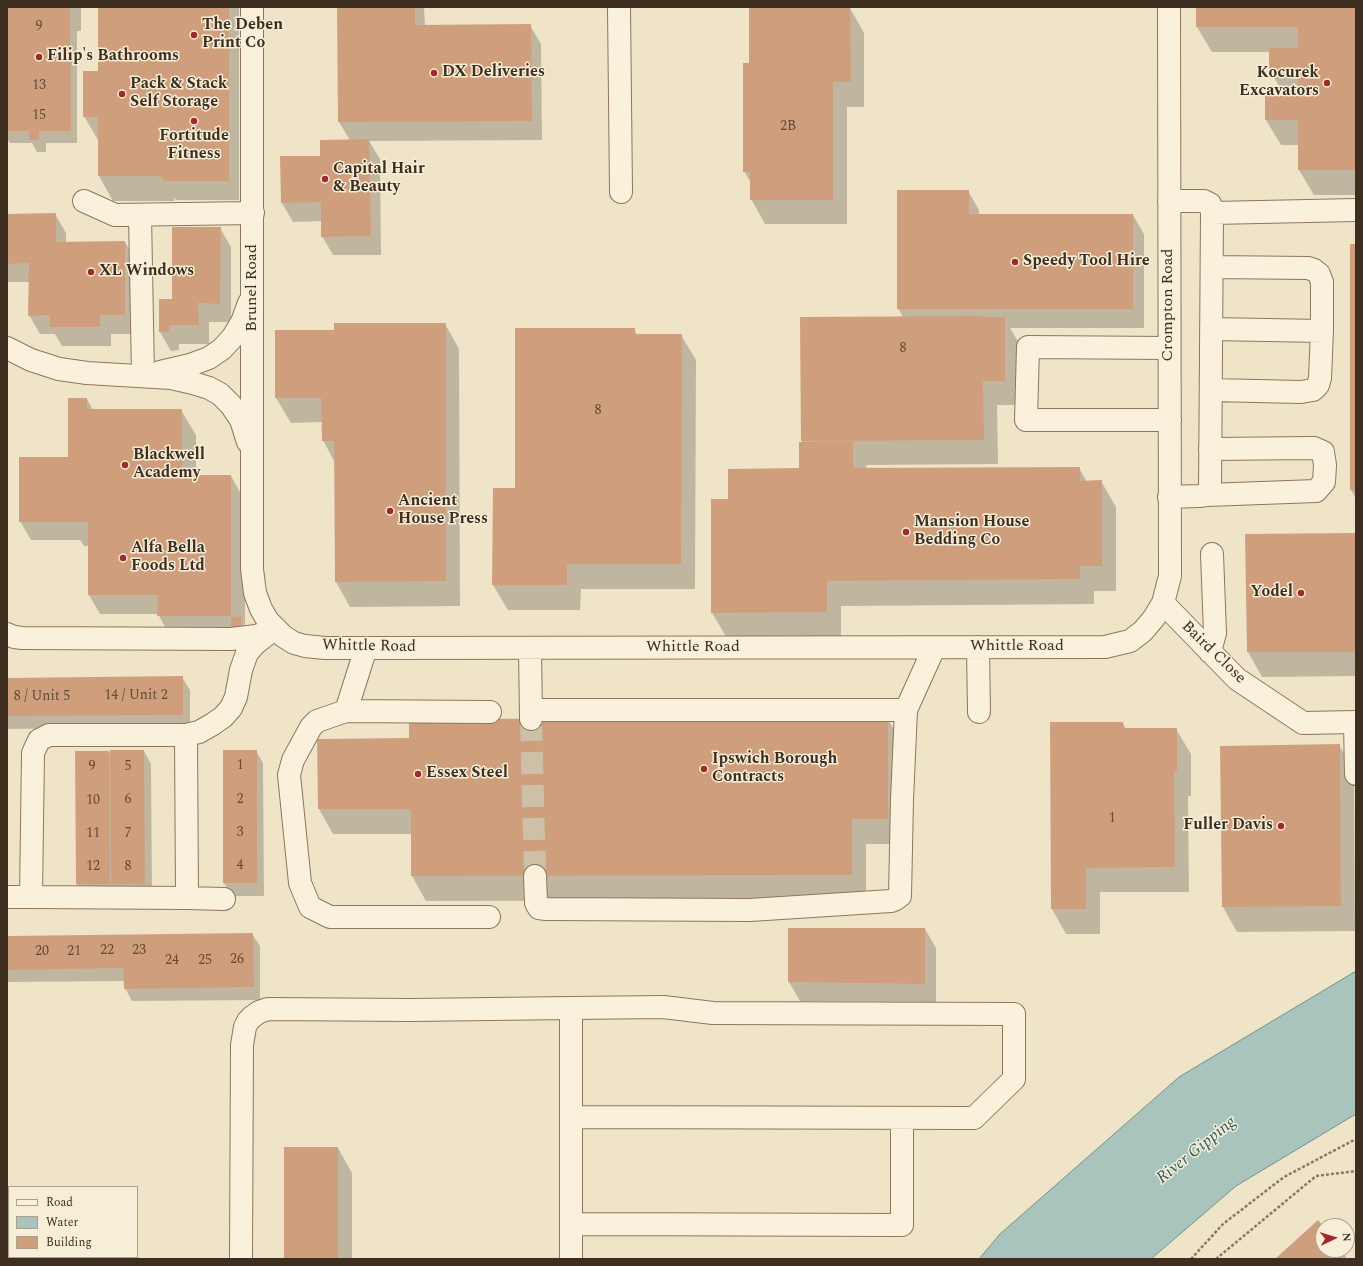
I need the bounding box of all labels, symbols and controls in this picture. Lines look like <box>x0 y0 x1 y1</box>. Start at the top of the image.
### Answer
place label: The Deben Print Co <box>202 16 283 54</box>
house number: 9 <box>36 19 42 35</box>
marker: The Deben Print Co <box>189 30 199 40</box>
place label: Filip's Bathrooms <box>47 47 179 67</box>
marker: Filip's Bathrooms <box>34 52 44 62</box>
place label: DX Deliveries <box>442 63 545 83</box>
place label: Kocurek Excavators <box>1239 64 1319 102</box>
marker: DX Deliveries <box>429 68 439 78</box>
place label: Pack & Stack Self Storage <box>130 75 227 113</box>
house number: 13 <box>32 78 46 94</box>
marker: Kocurek Excavators <box>1322 78 1332 88</box>
marker: Pack & Stack Self Storage <box>117 89 127 99</box>
house number: 15 <box>32 108 46 124</box>
marker: Fortitude Fitness <box>189 116 199 126</box>
house number: 2B <box>780 119 796 135</box>
place label: Fortitude Fitness <box>159 127 229 165</box>
place label: Capital Hair & Beauty <box>333 160 425 198</box>
marker: Capital Hair & Beauty <box>320 174 330 184</box>
street label: Brunel Road <box>243 244 263 332</box>
street label: Crompton Road <box>1159 248 1179 362</box>
place label: Speedy Tool Hire <box>1023 252 1150 272</box>
marker: Speedy Tool Hire <box>1010 257 1020 267</box>
place label: XL Windows <box>99 262 194 282</box>
marker: XL Windows <box>86 267 96 277</box>
house number: 8 <box>900 341 906 357</box>
house number: 8 <box>595 403 601 419</box>
place label: Blackwell Academy <box>133 446 205 484</box>
marker: Blackwell Academy <box>120 460 130 470</box>
place label: Ancient House Press <box>398 492 488 530</box>
marker: Ancient House Press <box>385 506 395 516</box>
place label: Mansion House Bedding Co <box>914 513 1030 551</box>
marker: Mansion House Bedding Co <box>901 527 911 537</box>
place label: Alfa Bella Foods Ltd <box>131 539 205 577</box>
marker: Alfa Bella Foods Ltd <box>118 553 128 563</box>
place label: Yodel <box>1251 583 1293 603</box>
marker: Yodel <box>1296 588 1306 598</box>
street label: Baird Close <box>1177 618 1249 688</box>
street label: Whittle Road <box>322 637 416 657</box>
street label: Whittle Road <box>970 637 1064 657</box>
street label: Whittle Road <box>646 638 740 658</box>
house number: 14 / Unit 2 <box>104 688 168 704</box>
house number: 8 / Unit 5 <box>14 689 70 705</box>
place label: Ipswich Borough Contracts <box>712 750 837 788</box>
house number: 1 <box>237 758 243 774</box>
house number: 9 <box>89 759 95 775</box>
house number: 5 <box>125 759 131 775</box>
place label: Essex Steel <box>426 764 508 784</box>
marker: Ipswich Borough Contracts <box>699 764 709 774</box>
marker: Essex Steel <box>413 769 423 779</box>
house number: 6 <box>125 792 131 808</box>
house number: 2 <box>237 792 243 808</box>
house number: 10 <box>86 793 100 809</box>
house number: 1 <box>1109 811 1115 827</box>
place label: Fuller Davis <box>1183 816 1273 836</box>
marker: Fuller Davis <box>1276 821 1286 831</box>
house number: 3 <box>237 825 243 841</box>
house number: 11 <box>86 826 100 842</box>
house number: 7 <box>125 826 131 842</box>
house number: 4 <box>237 858 243 874</box>
house number: 12 <box>86 859 100 875</box>
house number: 8 <box>125 859 131 875</box>
house number: 22 <box>100 943 114 959</box>
house number: 23 <box>132 943 146 959</box>
house number: 20 <box>35 944 49 960</box>
house number: 21 <box>67 944 81 960</box>
house number: 26 <box>230 952 244 968</box>
house number: 24 <box>165 953 179 969</box>
house number: 25 <box>198 953 212 969</box>
water label: River Gipping <box>1153 1113 1241 1189</box>
legend <box>8 1186 138 1258</box>
text: Road <box>46 1193 73 1212</box>
text: Water <box>46 1213 78 1232</box>
north arrow <box>1315 1218 1355 1258</box>
text: N <box>1338 1232 1355 1242</box>
text: Building <box>46 1233 92 1252</box>

